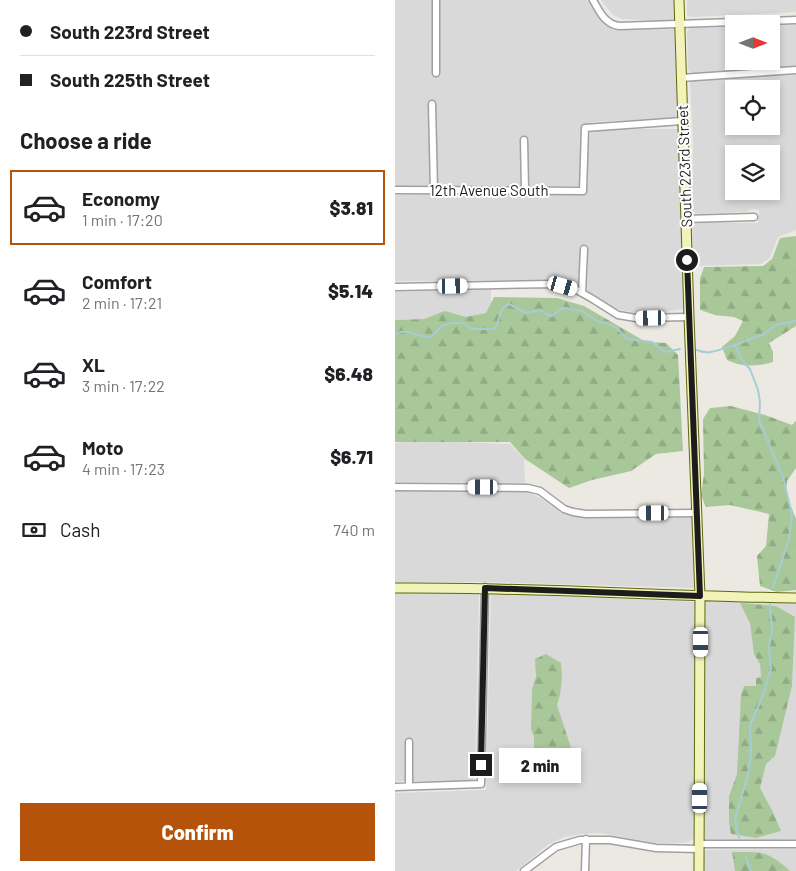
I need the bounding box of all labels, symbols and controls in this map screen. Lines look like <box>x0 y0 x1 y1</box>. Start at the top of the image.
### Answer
north arrow <box>725 15 780 70</box>
map controls <box>725 15 780 200</box>
text: South 223rd Street <box>50 20 210 43</box>
text: South 225th Street <box>50 68 210 91</box>
button: locate <box>725 80 780 135</box>
street label: South 223rd Street <box>673 104 695 228</box>
text: Choose a ride <box>20 127 152 153</box>
button: layers <box>725 145 780 200</box>
street label: 12th Avenue South <box>429 181 549 199</box>
icon: car <box>22 185 67 230</box>
text: Economy <box>82 187 160 210</box>
text: $3.81 <box>329 196 373 219</box>
text: 1 min · 17:20 <box>82 210 163 229</box>
route start <box>676 249 698 271</box>
icon: car <box>22 268 67 313</box>
text: Comfort <box>82 270 152 293</box>
car <box>546 275 579 297</box>
car <box>437 278 468 294</box>
text: $5.14 <box>328 279 373 302</box>
text: 2 min · 17:21 <box>82 293 162 312</box>
car <box>635 310 666 326</box>
icon: car <box>22 351 67 396</box>
text: XL <box>82 353 105 376</box>
text: $6.48 <box>324 362 373 385</box>
text: 3 min · 17:22 <box>82 376 165 395</box>
icon: car <box>22 434 67 479</box>
text: Moto <box>82 436 124 459</box>
text: $6.71 <box>330 445 373 468</box>
text: 4 min · 17:23 <box>82 459 165 478</box>
car <box>468 480 498 495</box>
car <box>639 506 669 521</box>
icon: cash <box>20 516 48 544</box>
text: Cash <box>60 518 101 541</box>
text: 740 m <box>333 520 375 539</box>
car <box>693 627 708 657</box>
callout: 2 min <box>499 748 581 782</box>
route end <box>470 754 492 776</box>
text: 2 min <box>521 756 559 775</box>
car <box>692 783 707 813</box>
button: Confirm <box>20 803 375 861</box>

